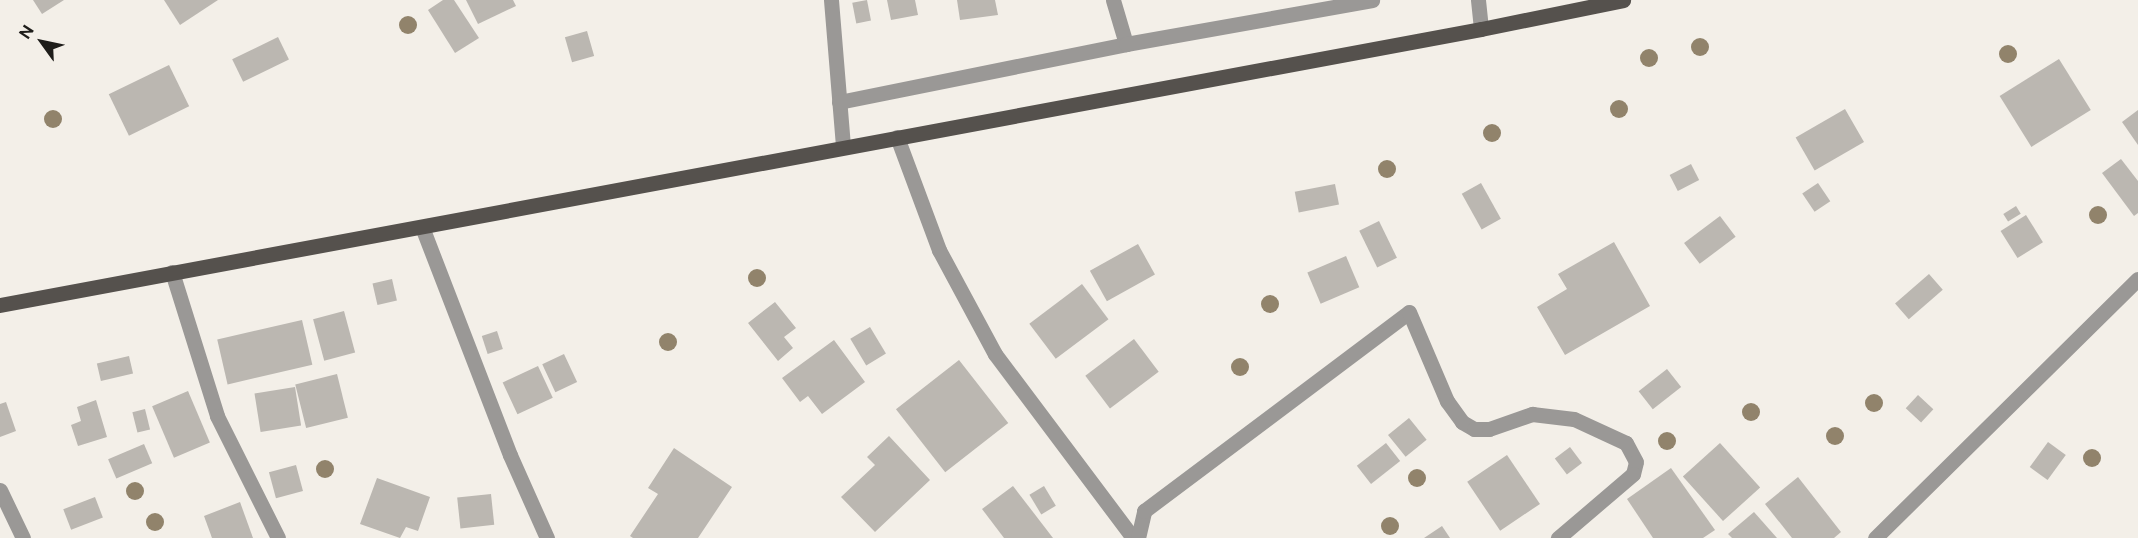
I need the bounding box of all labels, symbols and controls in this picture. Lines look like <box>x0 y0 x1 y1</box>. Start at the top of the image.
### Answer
north arrow <box>12 12 72 72</box>
text: N <box>15 22 38 42</box>

